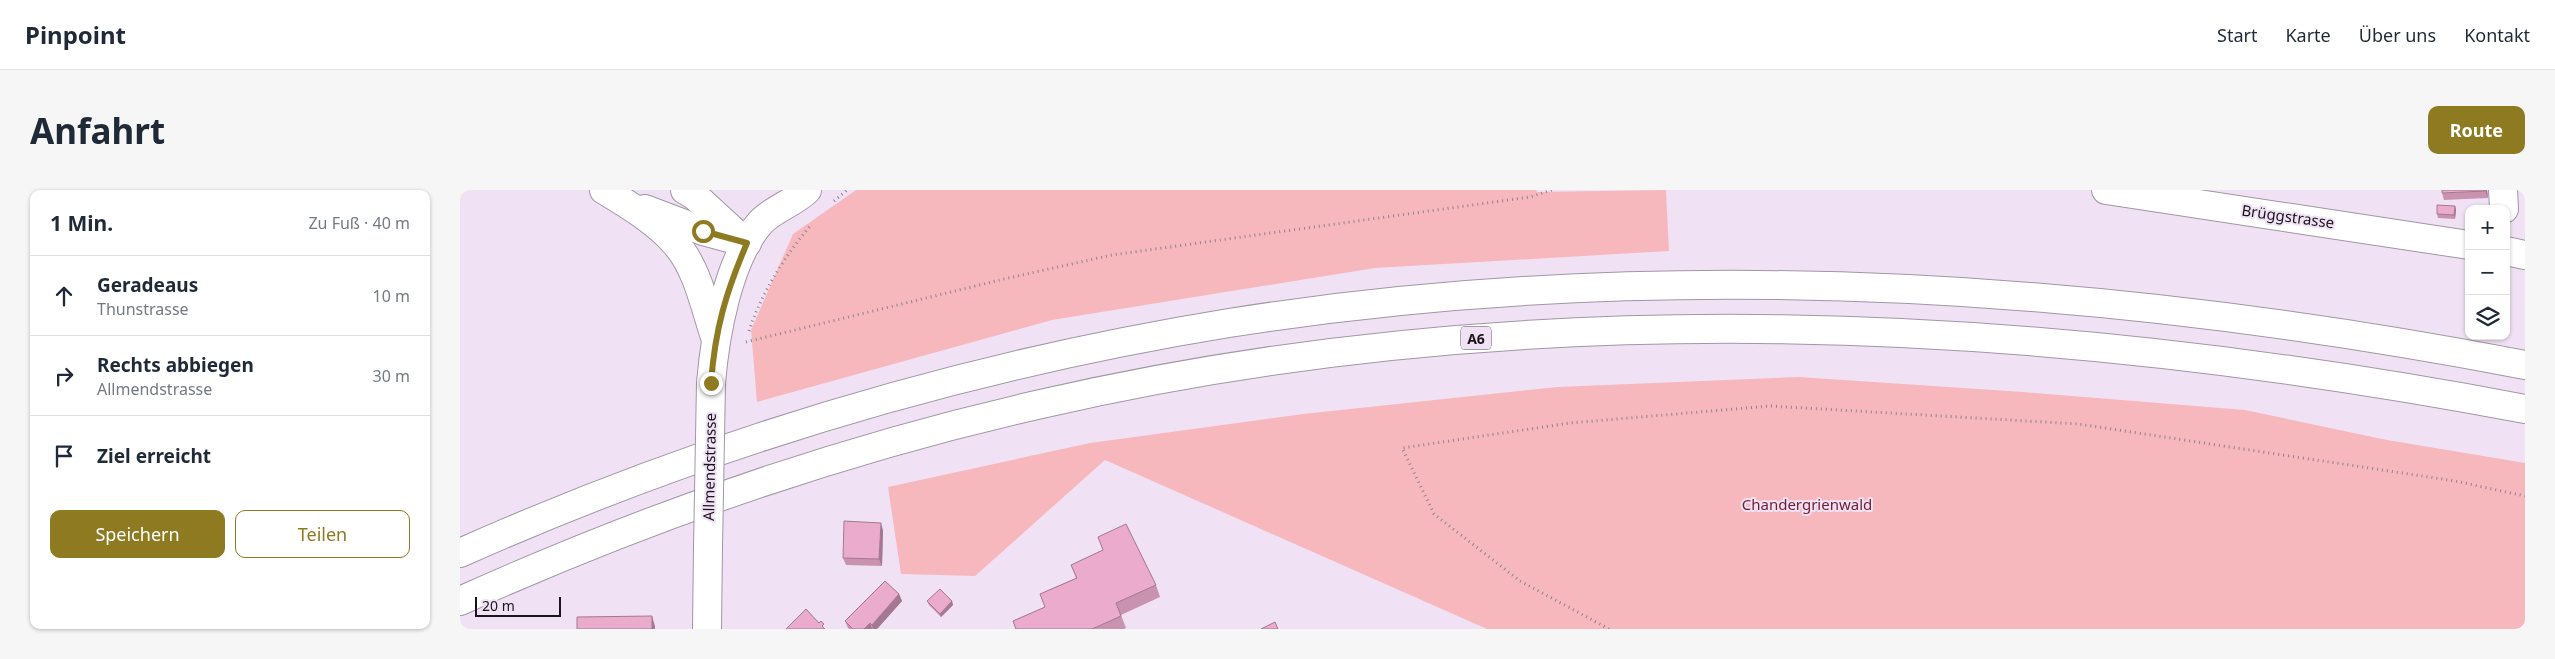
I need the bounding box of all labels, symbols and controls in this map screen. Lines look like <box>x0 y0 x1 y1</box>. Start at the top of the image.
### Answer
text: Pinpoint <box>25 18 126 51</box>
text: Start <box>2217 23 2257 47</box>
text: Karte <box>2285 23 2331 47</box>
text: Über uns <box>2359 23 2436 47</box>
text: Kontakt <box>2464 23 2530 47</box>
button: Route <box>2428 106 2525 154</box>
text: Anfahrt <box>30 107 165 154</box>
street label: Brüggstrasse <box>2240 200 2336 232</box>
map controls <box>2465 205 2510 340</box>
button: + <box>2465 205 2510 250</box>
text: 1 Min. <box>50 209 113 237</box>
text: Zu Fuß · 40 m <box>308 212 410 234</box>
route start <box>692 220 715 243</box>
button: − <box>2465 250 2510 295</box>
text: Geradeaus <box>97 272 198 298</box>
icon: ahead <box>50 282 78 310</box>
text: 10 m <box>373 285 410 307</box>
button: layers <box>2465 295 2510 340</box>
text: Thunstrasse <box>97 298 189 320</box>
road number: A6 <box>1461 326 1491 350</box>
text: Rechts abbiegen <box>97 352 254 378</box>
icon: right <box>50 362 78 390</box>
text: 30 m <box>373 365 410 387</box>
route end <box>700 372 723 395</box>
text: Allmendstrasse <box>97 378 212 400</box>
street label: Allmendstrasse <box>698 413 720 521</box>
icon: arrive <box>50 442 78 470</box>
text: Ziel erreicht <box>97 443 211 469</box>
park label: Chandergrienwald <box>1742 494 1872 514</box>
button: Speichern <box>50 510 225 558</box>
button: Teilen <box>235 510 410 558</box>
scale bar <box>475 594 561 617</box>
text: 20 m <box>482 596 515 615</box>

